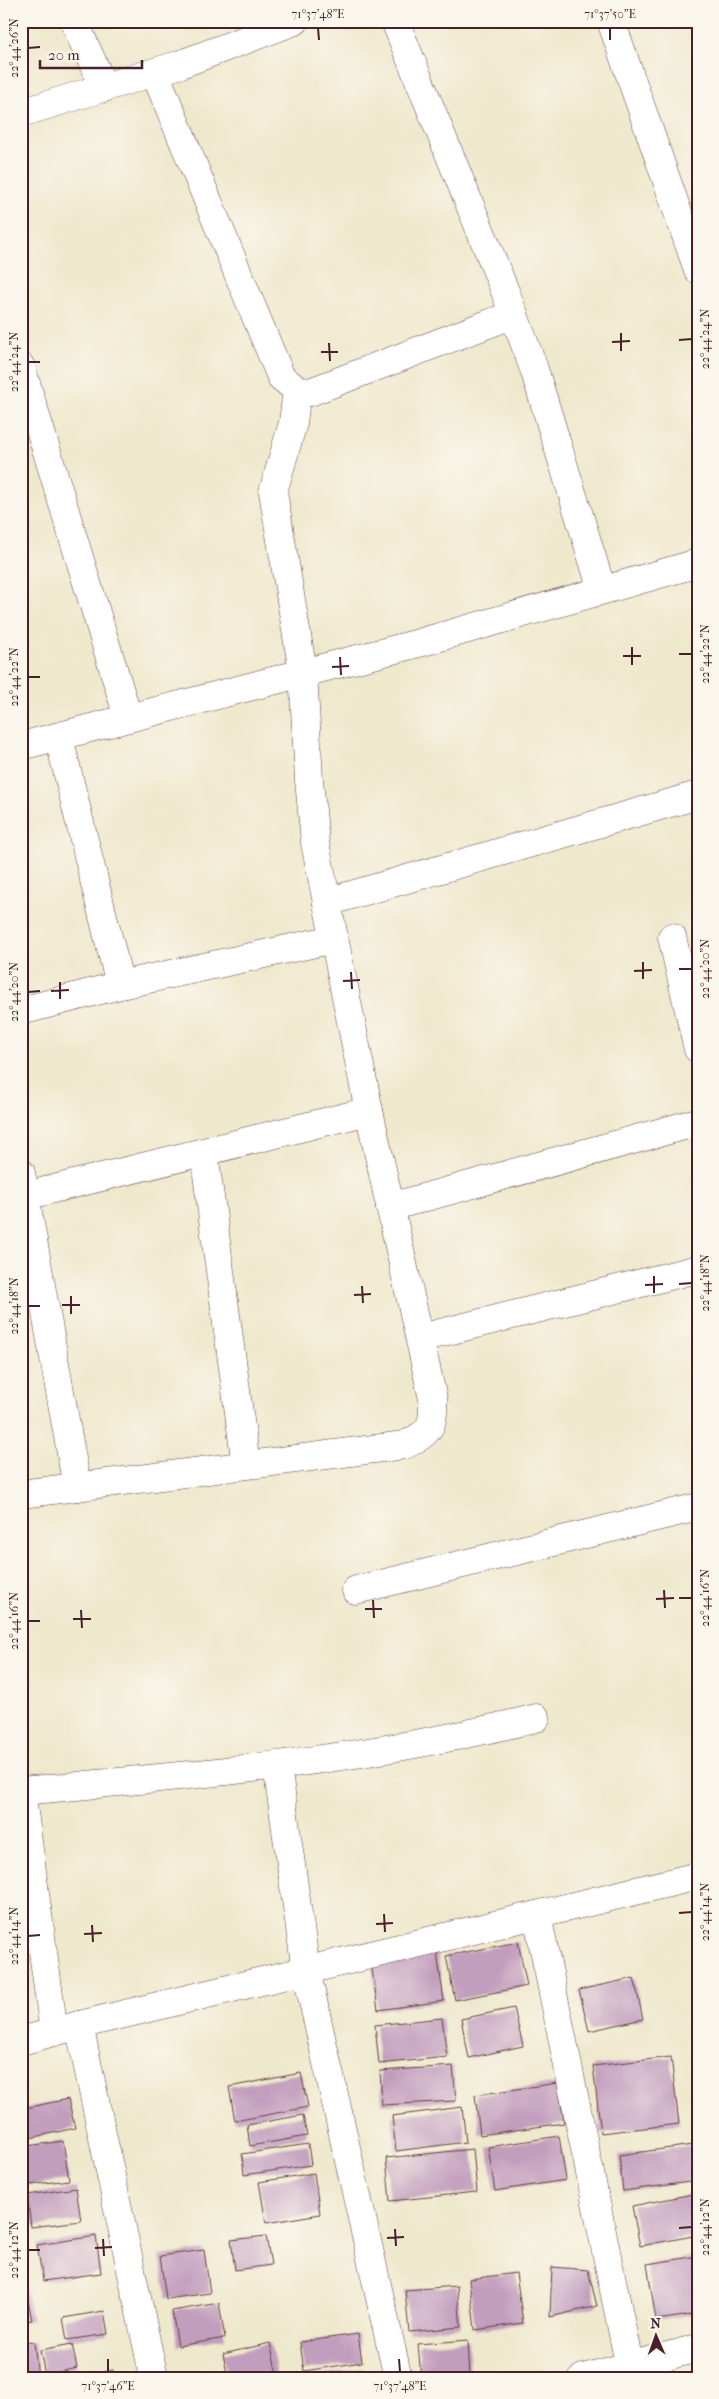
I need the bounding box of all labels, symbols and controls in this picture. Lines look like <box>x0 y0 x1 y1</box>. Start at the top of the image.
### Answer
text: 71°37'48"E <box>292 7 344 21</box>
text: 71°37'50"E <box>584 7 636 21</box>
text: 22°44'26"N <box>7 18 21 78</box>
scale bar <box>40 38 142 70</box>
text: 20 m <box>48 46 80 64</box>
text: 22°44'24"N <box>698 309 712 369</box>
text: 22°44'24"N <box>7 332 21 392</box>
text: 22°44'22"N <box>698 624 712 684</box>
text: 22°44'22"N <box>7 647 21 707</box>
text: 22°44'20"N <box>698 939 712 999</box>
text: 22°44'20"N <box>7 962 21 1022</box>
text: 22°44'18"N <box>698 1254 712 1312</box>
text: 22°44'18"N <box>7 1277 21 1335</box>
text: 22°44'16"N <box>698 1569 712 1627</box>
text: 22°44'16"N <box>7 1592 21 1650</box>
text: 22°44'14"N <box>698 1883 712 1941</box>
text: 22°44'14"N <box>7 1907 21 1965</box>
text: 22°44'12"N <box>698 2198 712 2256</box>
text: 22°44'12"N <box>7 2221 21 2279</box>
north arrow <box>632 2312 682 2362</box>
text: N <box>650 2315 662 2332</box>
text: 71°37'46"E <box>81 2379 135 2393</box>
text: 71°37'48"E <box>374 2379 426 2393</box>

